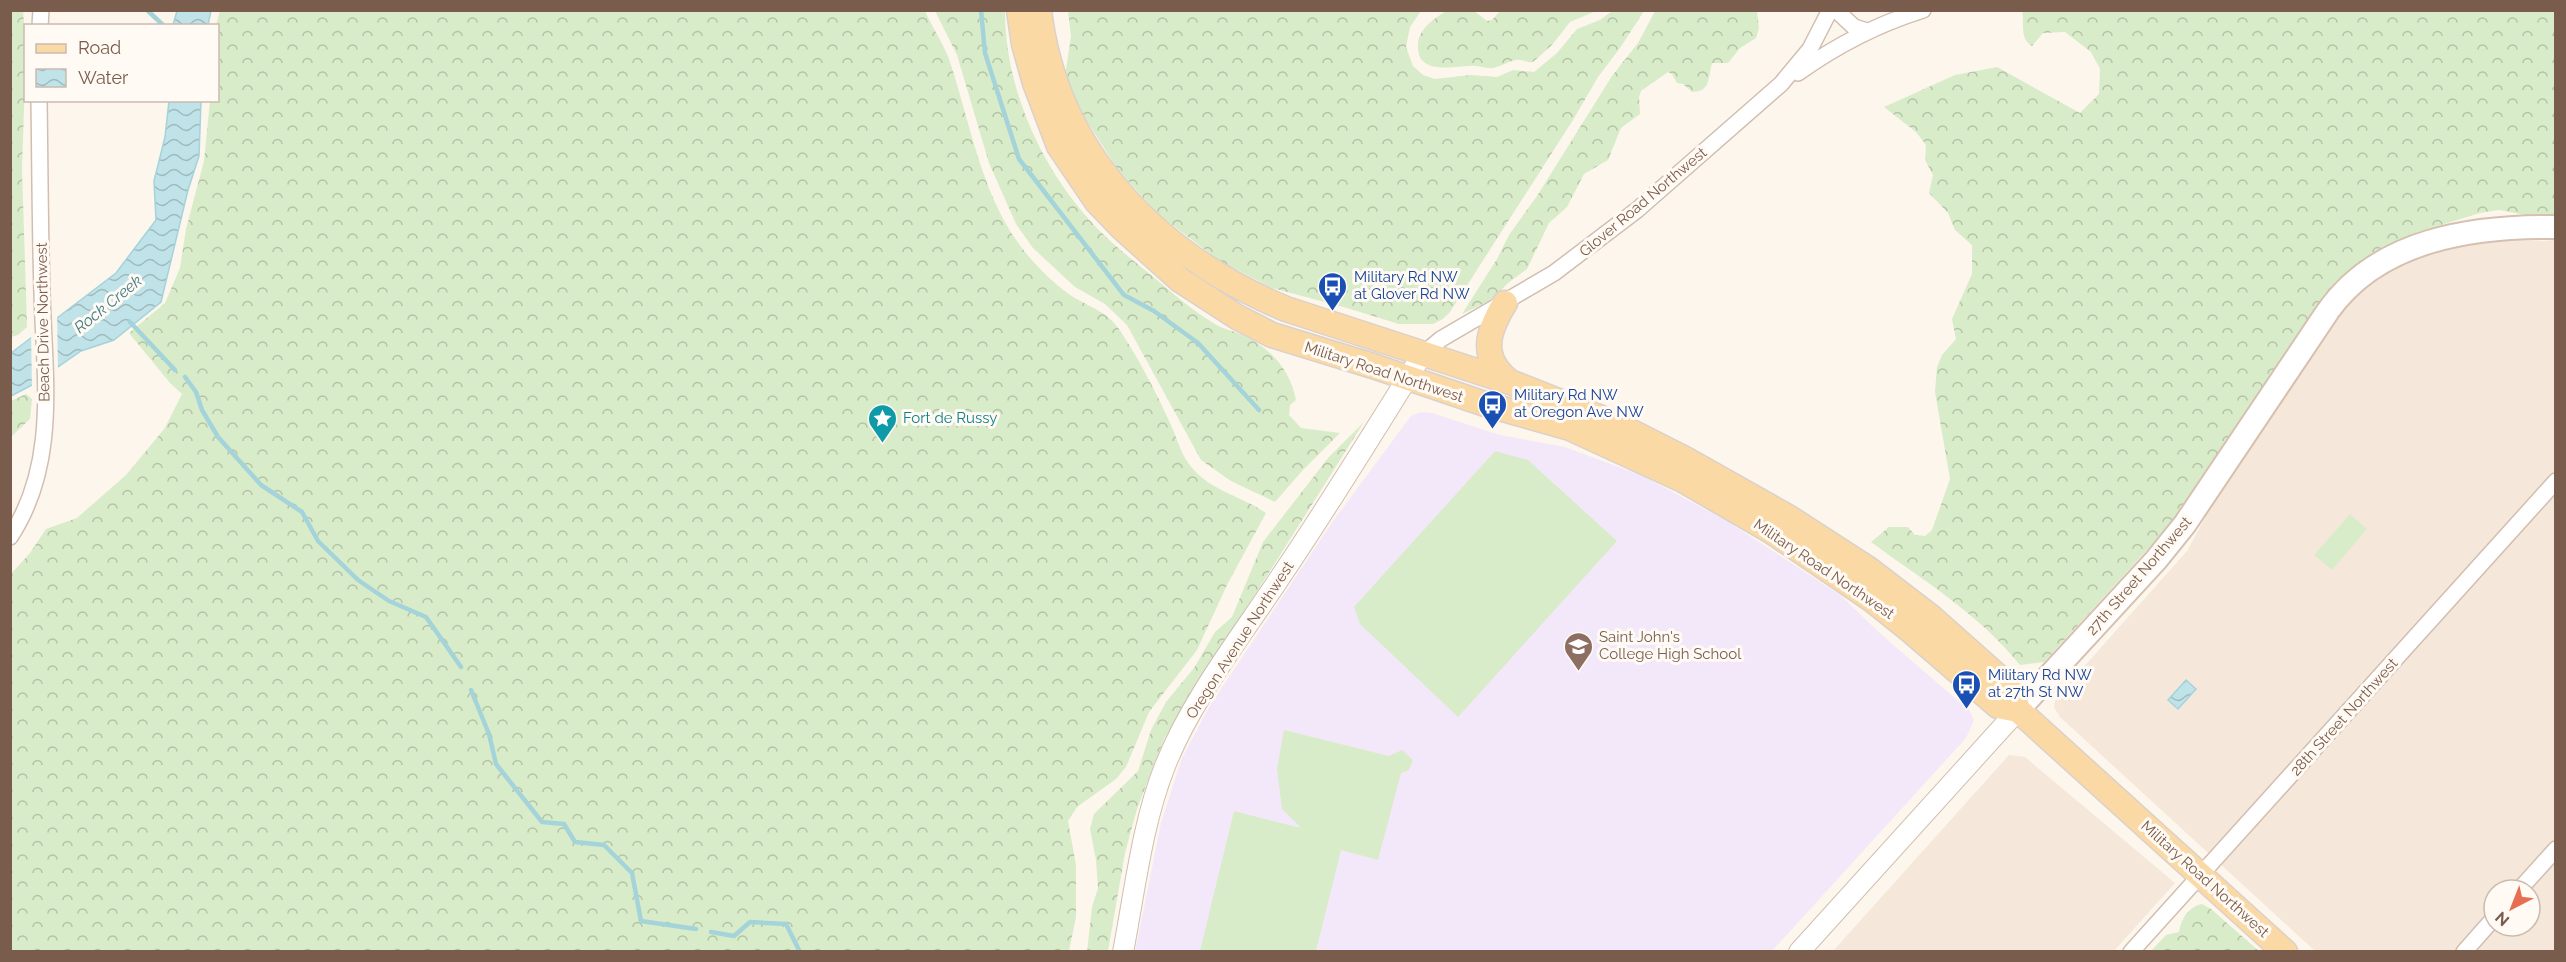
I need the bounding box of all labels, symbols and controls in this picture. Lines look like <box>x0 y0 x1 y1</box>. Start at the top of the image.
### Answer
legend <box>24 24 219 102</box>
text: Road <box>78 37 121 58</box>
text: Water <box>78 67 129 88</box>
street label: Glover Road Northwest <box>1576 143 1710 261</box>
street label: Beach Drive Northwest <box>33 242 53 402</box>
place label: Military Rd NW at Glover Rd NW <box>1354 268 1470 303</box>
bus stop icon: Military Rd NW at Glover Rd NW <box>1317 270 1349 312</box>
water label: Rock Creek <box>70 271 146 337</box>
street label: Military Road Northwest <box>1302 338 1466 406</box>
place label: Military Rd NW at Oregon Ave NW <box>1514 386 1644 421</box>
bus stop icon: Military Rd NW at Oregon Ave NW <box>1477 388 1509 430</box>
place icon: Fort de Russy <box>866 402 898 444</box>
place label: Fort de Russy <box>903 409 997 427</box>
street label: 27th Street Northwest <box>2083 513 2195 639</box>
street label: Military Road Northwest <box>1750 515 1898 623</box>
street label: Oregon Avenue Northwest <box>1182 558 1298 722</box>
place label: Saint John's College High School <box>1599 628 1742 663</box>
school or university icon: Saint John's College High School <box>1562 630 1594 672</box>
street label: 28th Street Northwest <box>2286 655 2402 779</box>
place label: Military Rd NW at 27th St NW <box>1988 666 2092 701</box>
bus stop icon: Military Rd NW at 27th St NW <box>1951 668 1983 710</box>
street label: Military Road Northwest <box>2137 817 2273 941</box>
north arrow <box>2482 878 2542 938</box>
text: N <box>2491 908 2513 930</box>

